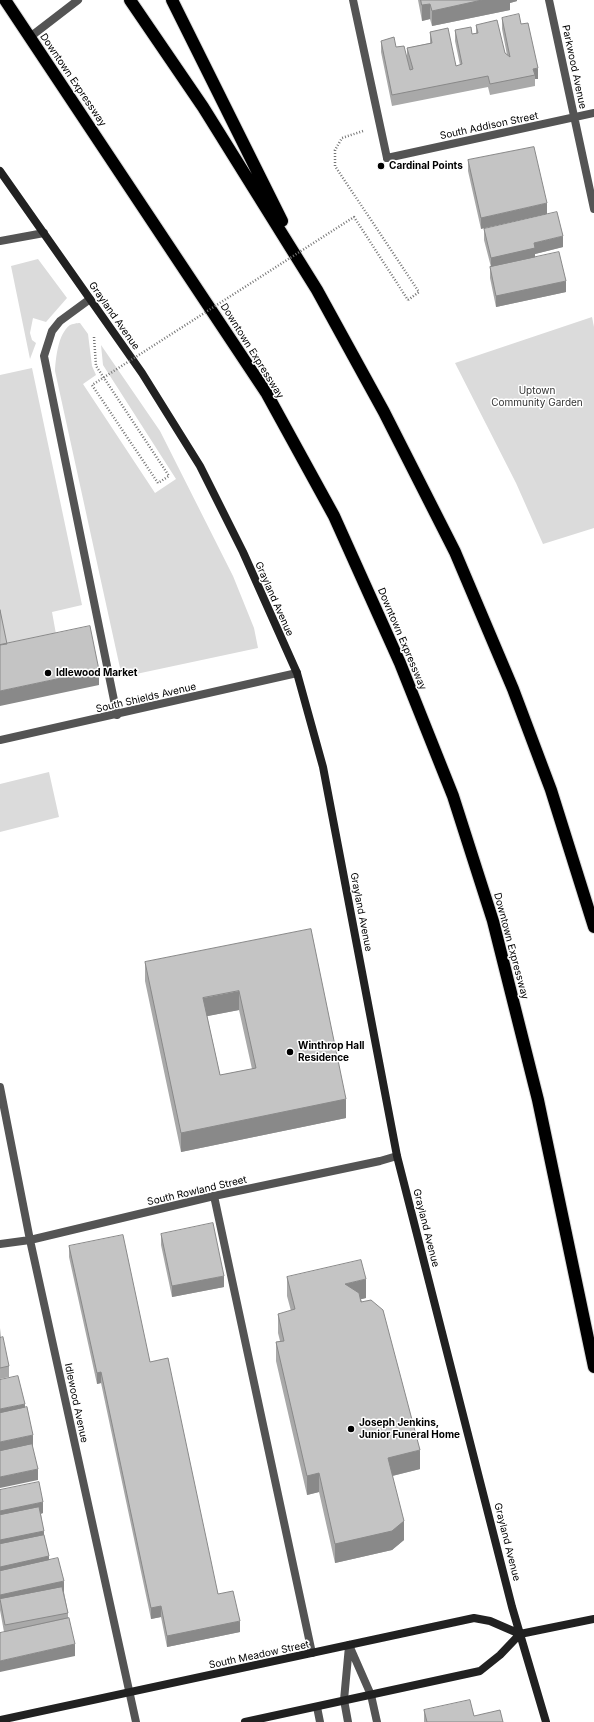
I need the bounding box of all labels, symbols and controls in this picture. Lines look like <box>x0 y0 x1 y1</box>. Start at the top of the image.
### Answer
street label: Parkwood Avenue <box>559 24 589 110</box>
street label: Downtown Expressway <box>37 31 109 129</box>
street label: South Addison Street <box>439 110 539 142</box>
place label: Cardinal Points <box>389 160 463 172</box>
marker: Cardinal Points <box>376 161 386 171</box>
street label: Grayland Avenue <box>86 280 142 352</box>
street label: Downtown Expressway <box>218 301 286 401</box>
park label: Uptown Community Garden <box>491 385 583 408</box>
street label: Grayland Avenue <box>252 560 296 638</box>
street label: Downtown Expressway <box>375 586 429 692</box>
place label: Idlewood Market <box>56 667 137 679</box>
marker: Idlewood Market <box>43 668 53 678</box>
street label: South Shields Avenue <box>95 681 197 715</box>
street label: Grayland Avenue <box>347 871 375 953</box>
street label: Downtown Expressway <box>491 891 531 1001</box>
place label: Winthrop Hall Residence <box>298 1040 365 1064</box>
marker: Winthrop Hall Residence <box>285 1047 295 1057</box>
street label: South Rowland Street <box>146 1174 248 1208</box>
street label: Grayland Avenue <box>410 1188 442 1268</box>
street label: Idlewood Avenue <box>62 1362 90 1444</box>
place label: Joseph Jenkins, Junior Funeral Home <box>359 1417 460 1440</box>
marker: Joseph Jenkins, Junior Funeral Home <box>346 1424 356 1434</box>
street label: Grayland Avenue <box>491 1502 523 1582</box>
street label: South Meadow Street <box>208 1639 310 1671</box>

